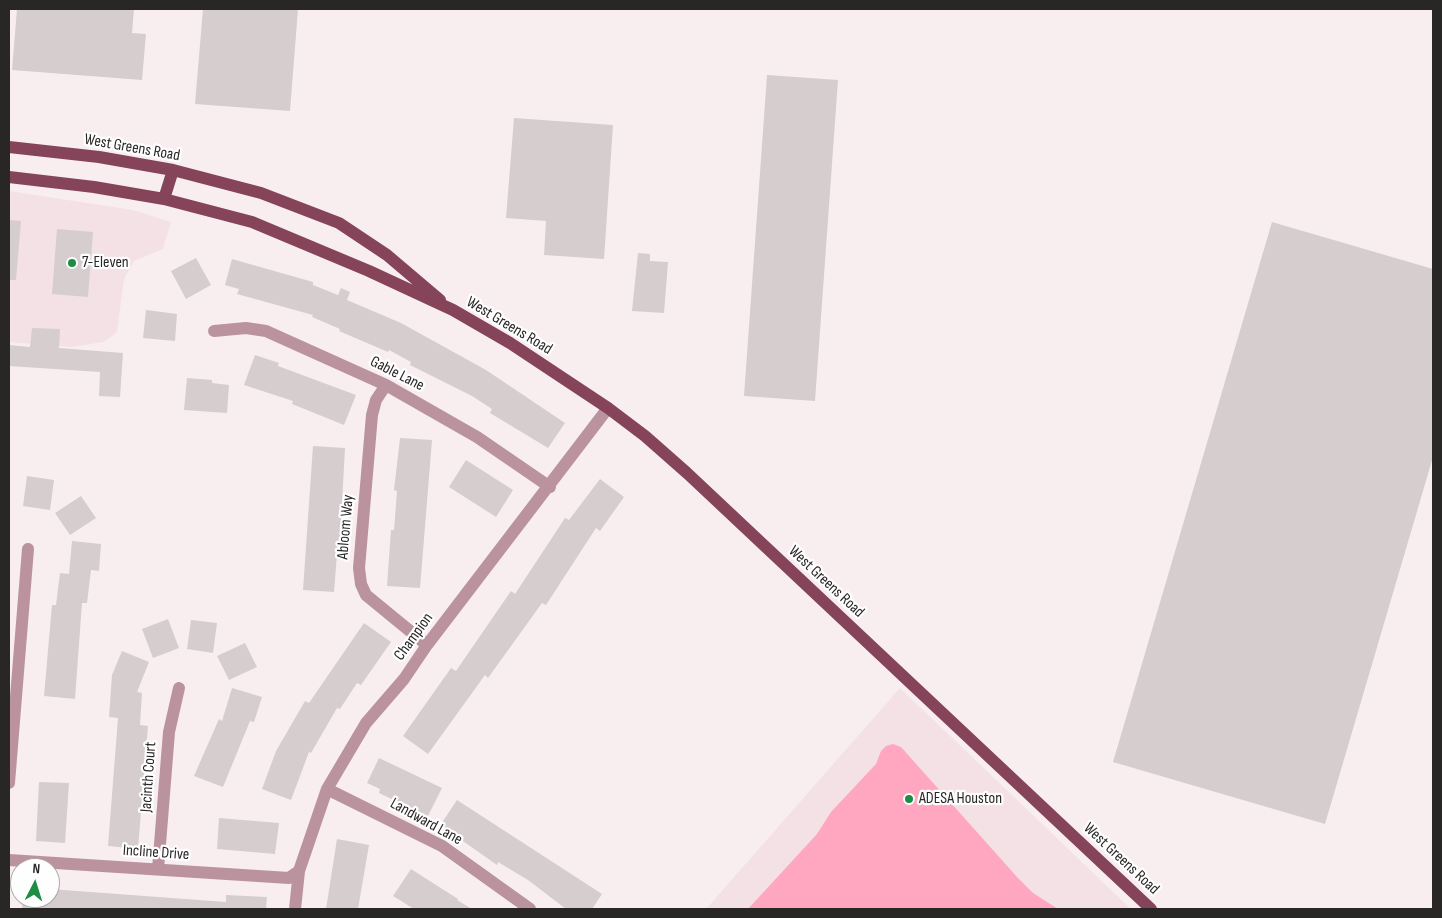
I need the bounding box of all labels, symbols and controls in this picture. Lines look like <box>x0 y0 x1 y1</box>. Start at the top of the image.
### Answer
street label: West Greens Road <box>83 130 181 166</box>
place label: 7-Eleven <box>82 253 129 273</box>
marker: 7-Eleven <box>66 257 78 269</box>
street label: West Greens Road <box>463 293 555 359</box>
street label: Gable Lane <box>367 352 427 396</box>
street label: Abloom Way <box>334 494 358 560</box>
street label: West Greens Road <box>784 542 868 622</box>
street label: Champion <box>390 609 438 665</box>
street label: Jacinth Court <box>137 741 161 813</box>
place label: ADESA Houston <box>919 789 1002 809</box>
marker: ADESA Houston <box>903 793 915 805</box>
street label: Landward Lane <box>387 794 465 850</box>
street label: West Greens Road <box>1079 819 1163 899</box>
street label: Incline Drive <box>122 841 190 865</box>
north arrow <box>10 858 60 908</box>
text: N <box>32 860 41 877</box>

